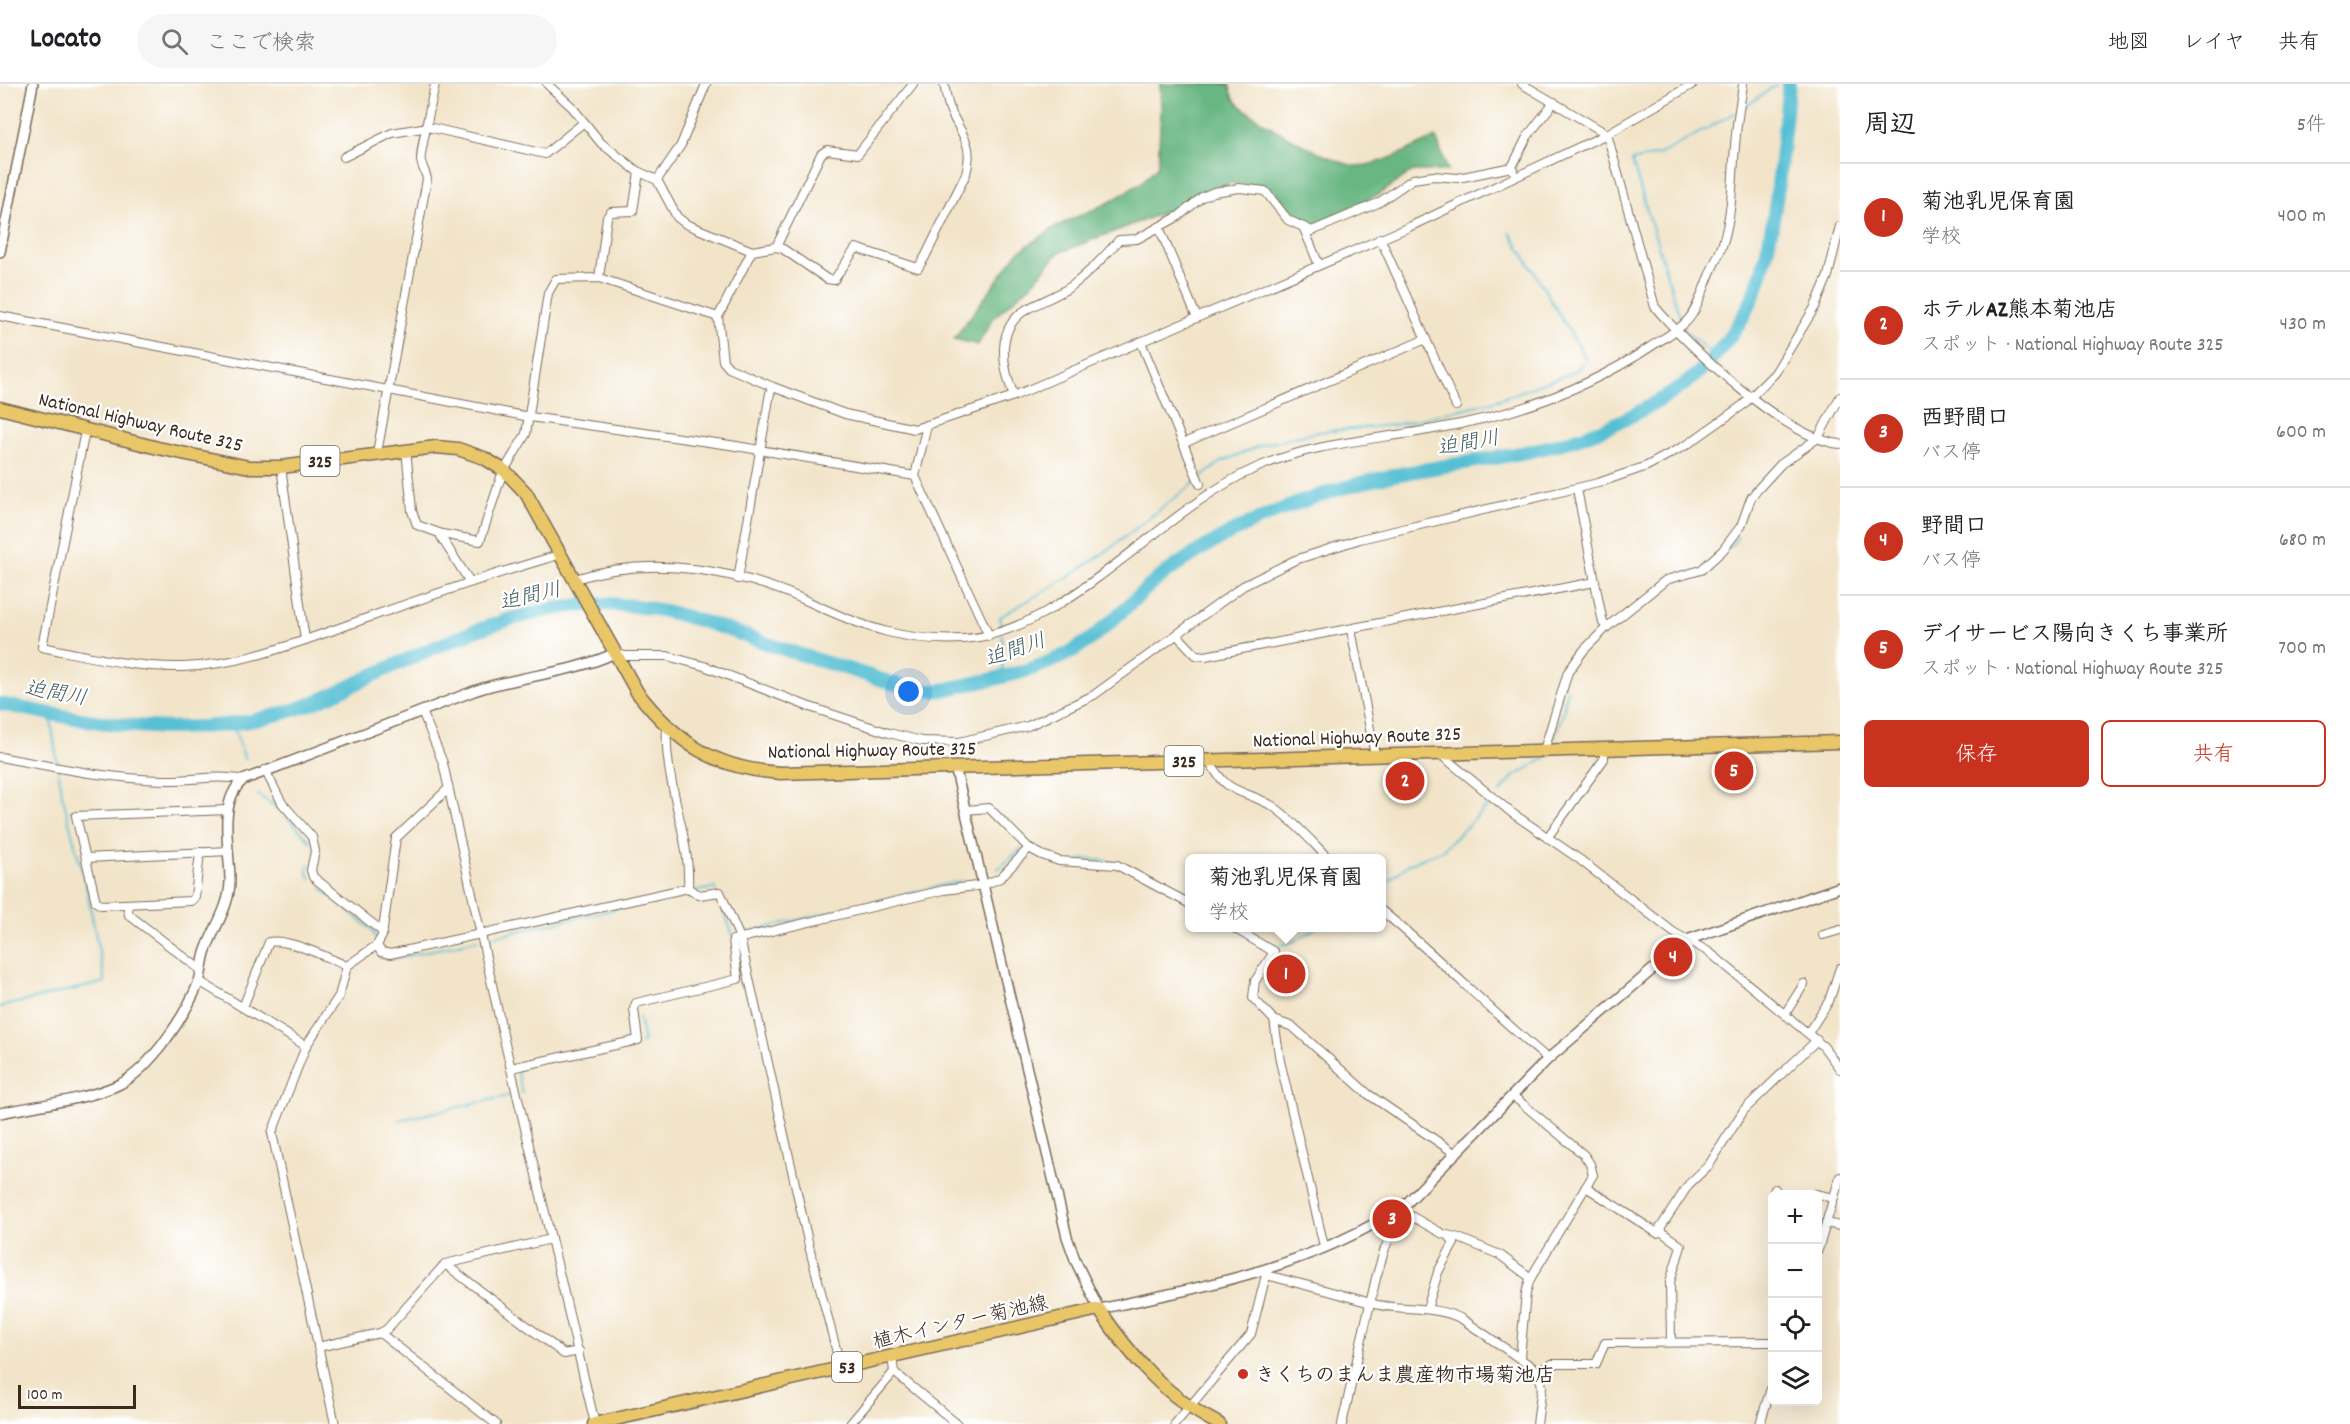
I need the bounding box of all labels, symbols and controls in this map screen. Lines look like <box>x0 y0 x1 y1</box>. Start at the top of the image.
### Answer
search box <box>137 14 557 68</box>
text: Locato <box>30 21 101 61</box>
icon: search <box>158 25 191 58</box>
text: ここで検索 <box>206 29 316 60</box>
text: 地図 <box>2108 29 2150 59</box>
text: レイヤ <box>2183 29 2245 59</box>
text: 共有 <box>2278 29 2320 59</box>
text: 周辺 <box>1864 108 1916 145</box>
text: 5件 <box>2297 112 2326 140</box>
text: 菊池乳児保育園 <box>1921 188 2075 219</box>
text: 1 <box>1881 203 1886 231</box>
text: 400 m <box>2278 203 2326 231</box>
text: 学校 <box>1921 224 1961 252</box>
text: ホテルAZ熊本菊池店 <box>1921 296 2117 327</box>
text: 2 <box>1879 311 1888 339</box>
text: 430 m <box>2280 311 2326 339</box>
text: スポット · National Highway Route 325 <box>1921 332 2224 360</box>
street label: National Highway Route 325 <box>35 387 245 461</box>
text: 西野間口 <box>1921 404 2009 435</box>
text: 3 <box>1879 419 1888 447</box>
text: 600 m <box>2276 419 2326 447</box>
water label: 迫間川 <box>1435 425 1502 465</box>
text: バス停 <box>1921 440 1981 468</box>
road number: 325 <box>300 446 340 476</box>
text: 野間口 <box>1921 512 1987 543</box>
text: 4 <box>1879 527 1888 555</box>
text: 680 m <box>2279 527 2326 555</box>
text: バス停 <box>1921 548 1981 576</box>
water label: 迫間川 <box>497 576 565 620</box>
text: デイサービス陽向きくち事業所 <box>1921 620 2228 651</box>
water label: 迫間川 <box>981 627 1051 676</box>
text: 5 <box>1879 635 1888 663</box>
text: 700 m <box>2278 635 2326 663</box>
text: スポット · National Highway Route 325 <box>1921 656 2224 684</box>
water label: 迫間川 <box>22 675 89 715</box>
your location <box>894 677 923 706</box>
button: 保存 <box>1864 720 2089 787</box>
button: 共有 <box>2101 720 2326 787</box>
street label: National Highway Route 325 <box>1252 721 1462 757</box>
street label: National Highway Route 325 <box>767 736 977 768</box>
road number: 325 <box>1164 746 1204 776</box>
pin: 5 <box>1714 748 1754 794</box>
pin: 2 <box>1386 758 1424 804</box>
popup <box>1185 854 1386 932</box>
text: 菊池乳児保育園 <box>1208 864 1363 895</box>
text: 学校 <box>1208 900 1248 928</box>
pin: 4 <box>1654 934 1692 980</box>
pin: 1 <box>1266 952 1306 996</box>
map controls <box>1768 1190 1822 1406</box>
button: + <box>1768 1190 1822 1244</box>
pin: 3 <box>1372 1196 1412 1242</box>
button: − <box>1768 1244 1822 1298</box>
street label: 植木インター菊池線 <box>870 1290 1051 1358</box>
button: locate <box>1768 1298 1822 1352</box>
road number: 53 <box>832 1352 862 1382</box>
button: layers <box>1768 1352 1822 1406</box>
place label: きくちのまんま農産物市場菊池店 <box>1255 1363 1555 1391</box>
marker: きくちのまんま農産物市場菊池店 <box>1236 1367 1250 1381</box>
scale bar <box>18 1382 136 1410</box>
text: 100 m <box>27 1384 63 1407</box>

